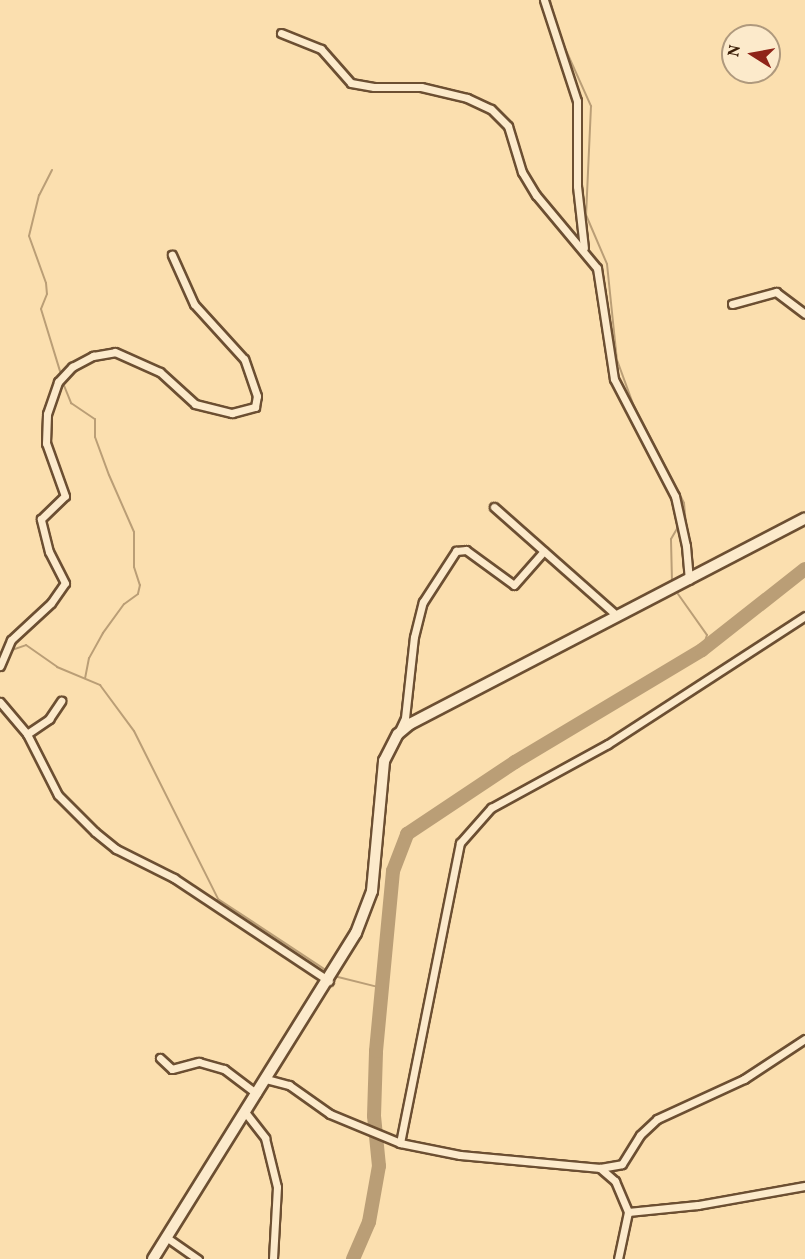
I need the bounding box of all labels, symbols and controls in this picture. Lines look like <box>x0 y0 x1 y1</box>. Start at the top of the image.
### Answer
north arrow <box>721 24 781 84</box>
text: N <box>723 43 747 59</box>

